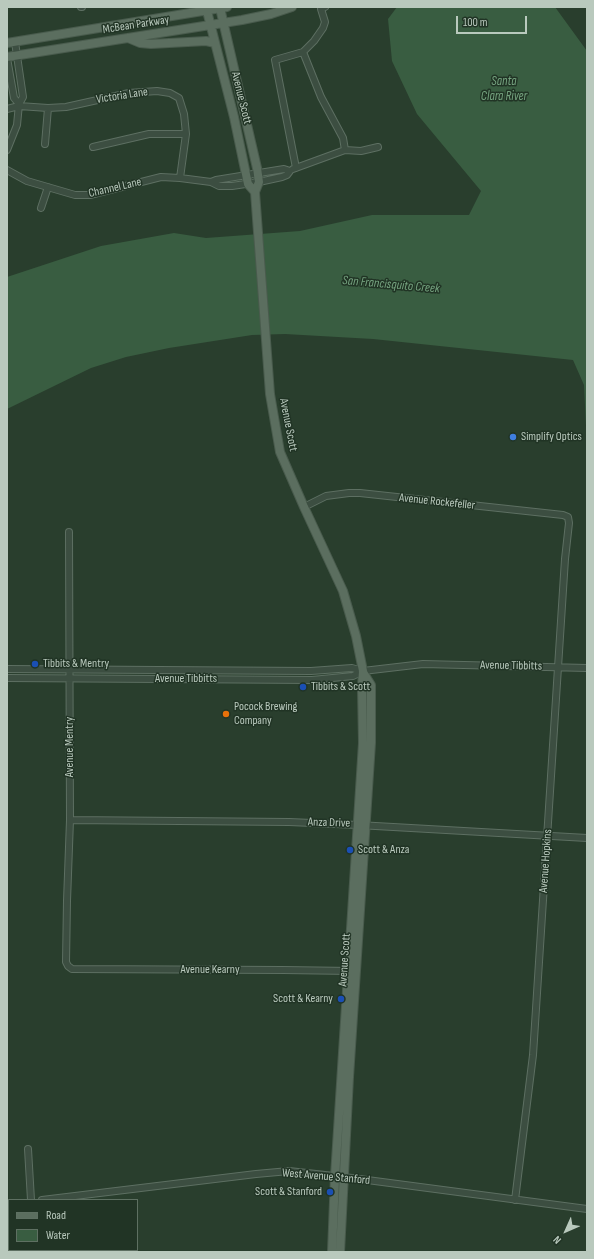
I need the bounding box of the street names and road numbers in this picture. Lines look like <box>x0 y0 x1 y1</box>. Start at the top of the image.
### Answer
street label: McBean Parkway <box>102 13 170 37</box>
street label: Avenue Scott <box>228 70 254 126</box>
street label: Victoria Lane <box>95 85 149 107</box>
street label: Channel Lane <box>87 175 143 201</box>
street label: Avenue Scott <box>276 397 300 453</box>
street label: Avenue Rockefeller <box>398 491 476 513</box>
street label: Avenue Tibbitts <box>480 658 542 674</box>
street label: Avenue Tibbitts <box>155 672 217 686</box>
street label: Avenue Mentry <box>63 717 77 777</box>
street label: Anza Drive <box>308 815 350 831</box>
street label: Avenue Hopkins <box>537 829 555 893</box>
street label: Avenue Scott <box>336 933 354 987</box>
street label: Avenue Kearny <box>180 963 240 977</box>
street label: West Avenue Stanford <box>281 1166 371 1188</box>

